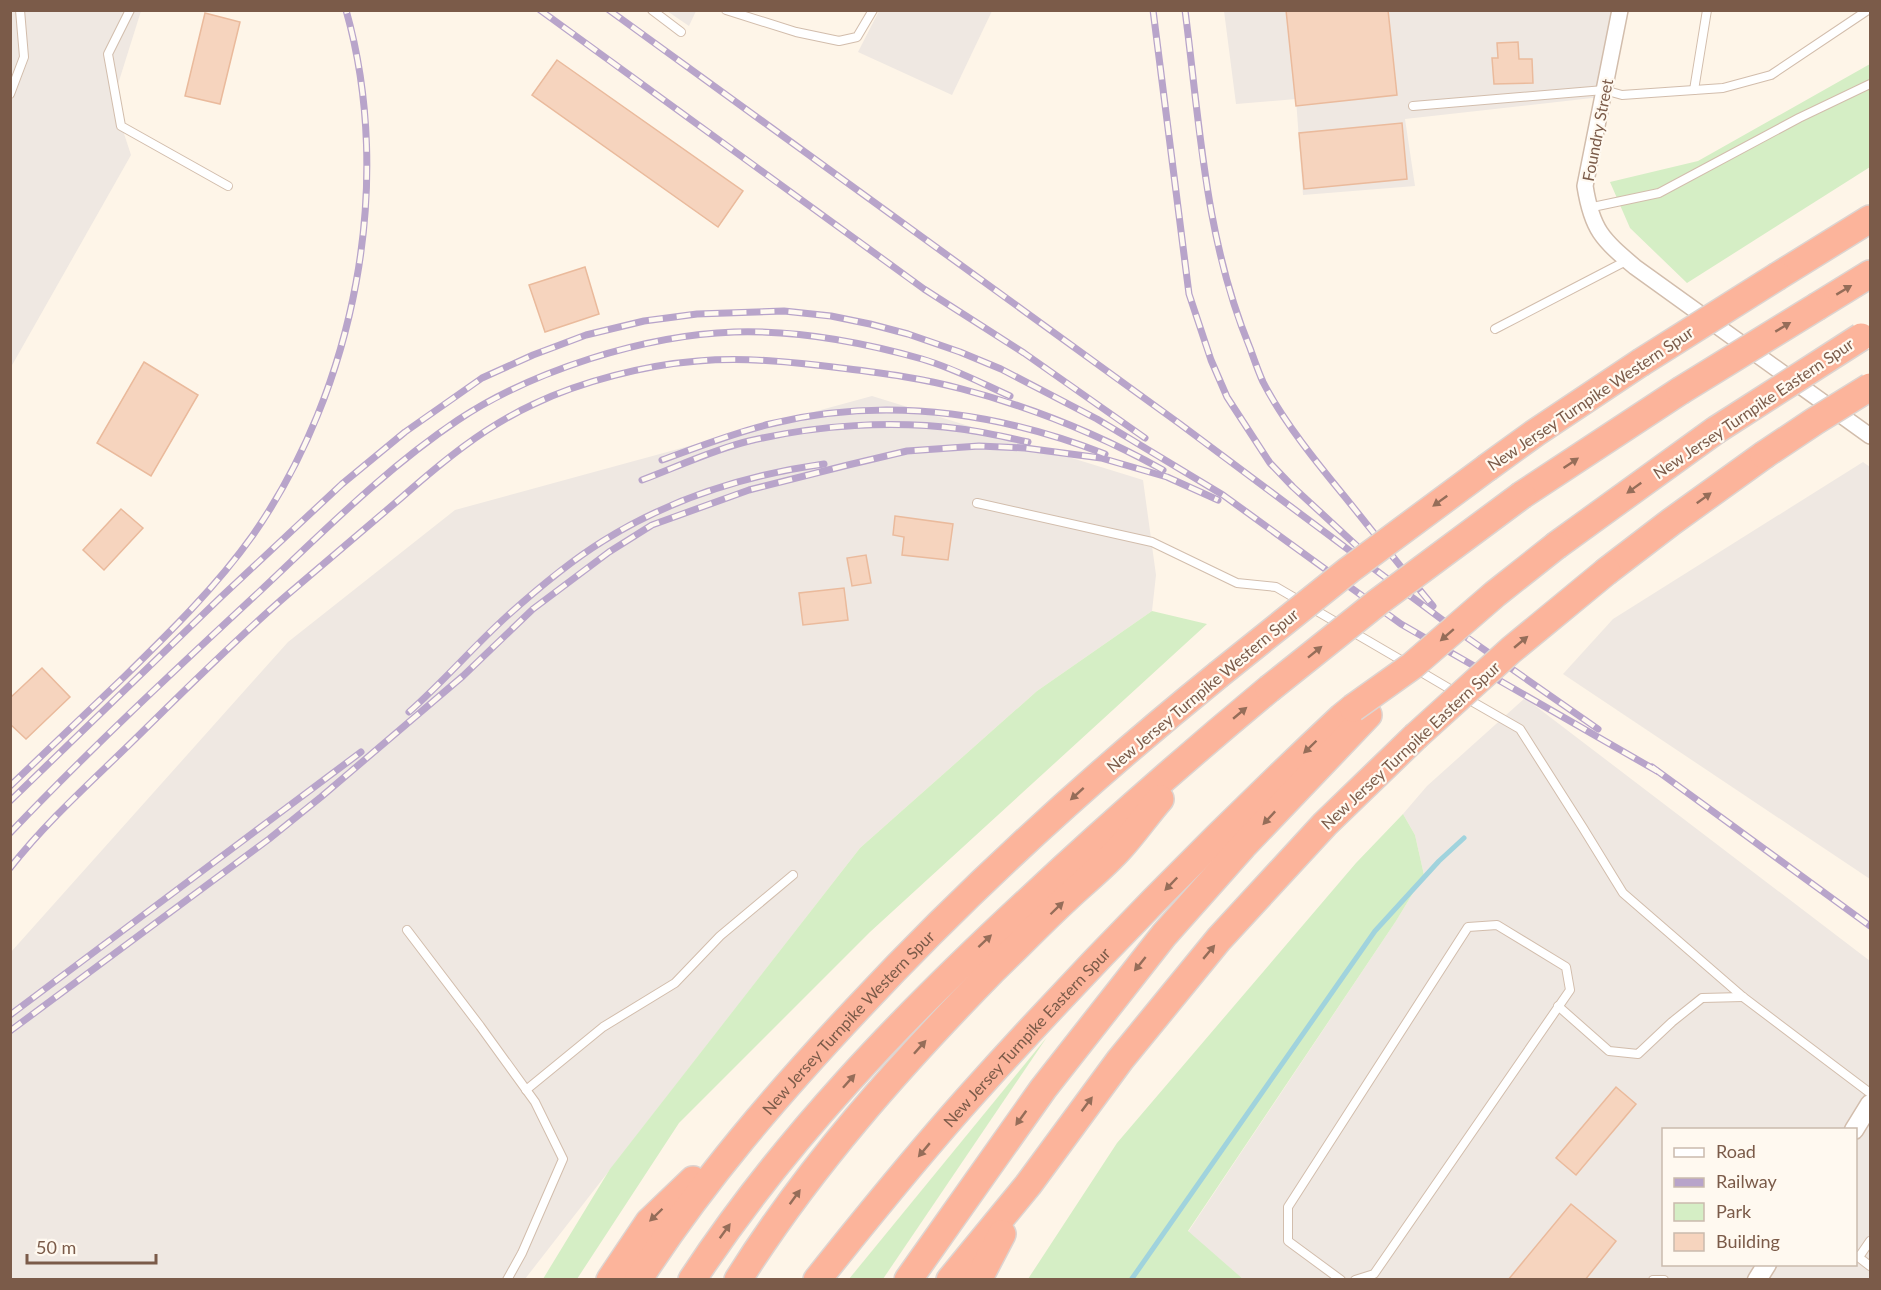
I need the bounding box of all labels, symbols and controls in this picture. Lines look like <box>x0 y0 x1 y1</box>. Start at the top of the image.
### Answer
street label: Foundry Street <box>1578 77 1616 183</box>
one-way arrow <box>1836 285 1852 296</box>
street label: New Jersey Turnpike Western Spur <box>1484 322 1697 474</box>
one-way arrow <box>1775 322 1792 332</box>
street label: New Jersey Turnpike Eastern Spur <box>1649 334 1857 482</box>
one-way arrow <box>1562 457 1578 469</box>
one-way arrow <box>1627 482 1643 494</box>
one-way arrow <box>1696 491 1712 504</box>
one-way arrow <box>1433 495 1448 507</box>
street label: New Jersey Turnpike Western Spur <box>1102 604 1302 776</box>
one-way arrow <box>1439 629 1455 642</box>
one-way arrow <box>1513 636 1528 649</box>
one-way arrow <box>1307 646 1322 659</box>
street label: New Jersey Turnpike Eastern Spur <box>1317 657 1503 833</box>
one-way arrow <box>1232 707 1248 720</box>
one-way arrow <box>1302 740 1317 754</box>
one-way arrow <box>1070 787 1085 800</box>
one-way arrow <box>1262 810 1276 825</box>
one-way arrow <box>1165 877 1179 891</box>
one-way arrow <box>1049 901 1063 915</box>
street label: New Jersey Turnpike Western Spur <box>757 926 938 1118</box>
one-way arrow <box>977 934 992 948</box>
street label: New Jersey Turnpike Eastern Spur <box>939 943 1114 1130</box>
one-way arrow <box>1202 944 1214 959</box>
one-way arrow <box>1134 956 1147 972</box>
one-way arrow <box>913 1040 926 1055</box>
one-way arrow <box>842 1074 855 1089</box>
one-way arrow <box>1081 1096 1094 1112</box>
one-way arrow <box>1015 1110 1027 1126</box>
legend <box>1662 1128 1857 1266</box>
text: Road <box>1716 1140 1756 1162</box>
one-way arrow <box>918 1142 931 1157</box>
text: Railway <box>1716 1170 1777 1192</box>
one-way arrow <box>789 1189 801 1205</box>
text: Park <box>1716 1200 1752 1222</box>
one-way arrow <box>648 1208 663 1222</box>
one-way arrow <box>719 1224 731 1240</box>
scale bar <box>27 1227 156 1265</box>
text: Building <box>1716 1230 1780 1252</box>
text: 50 m <box>36 1236 76 1258</box>

